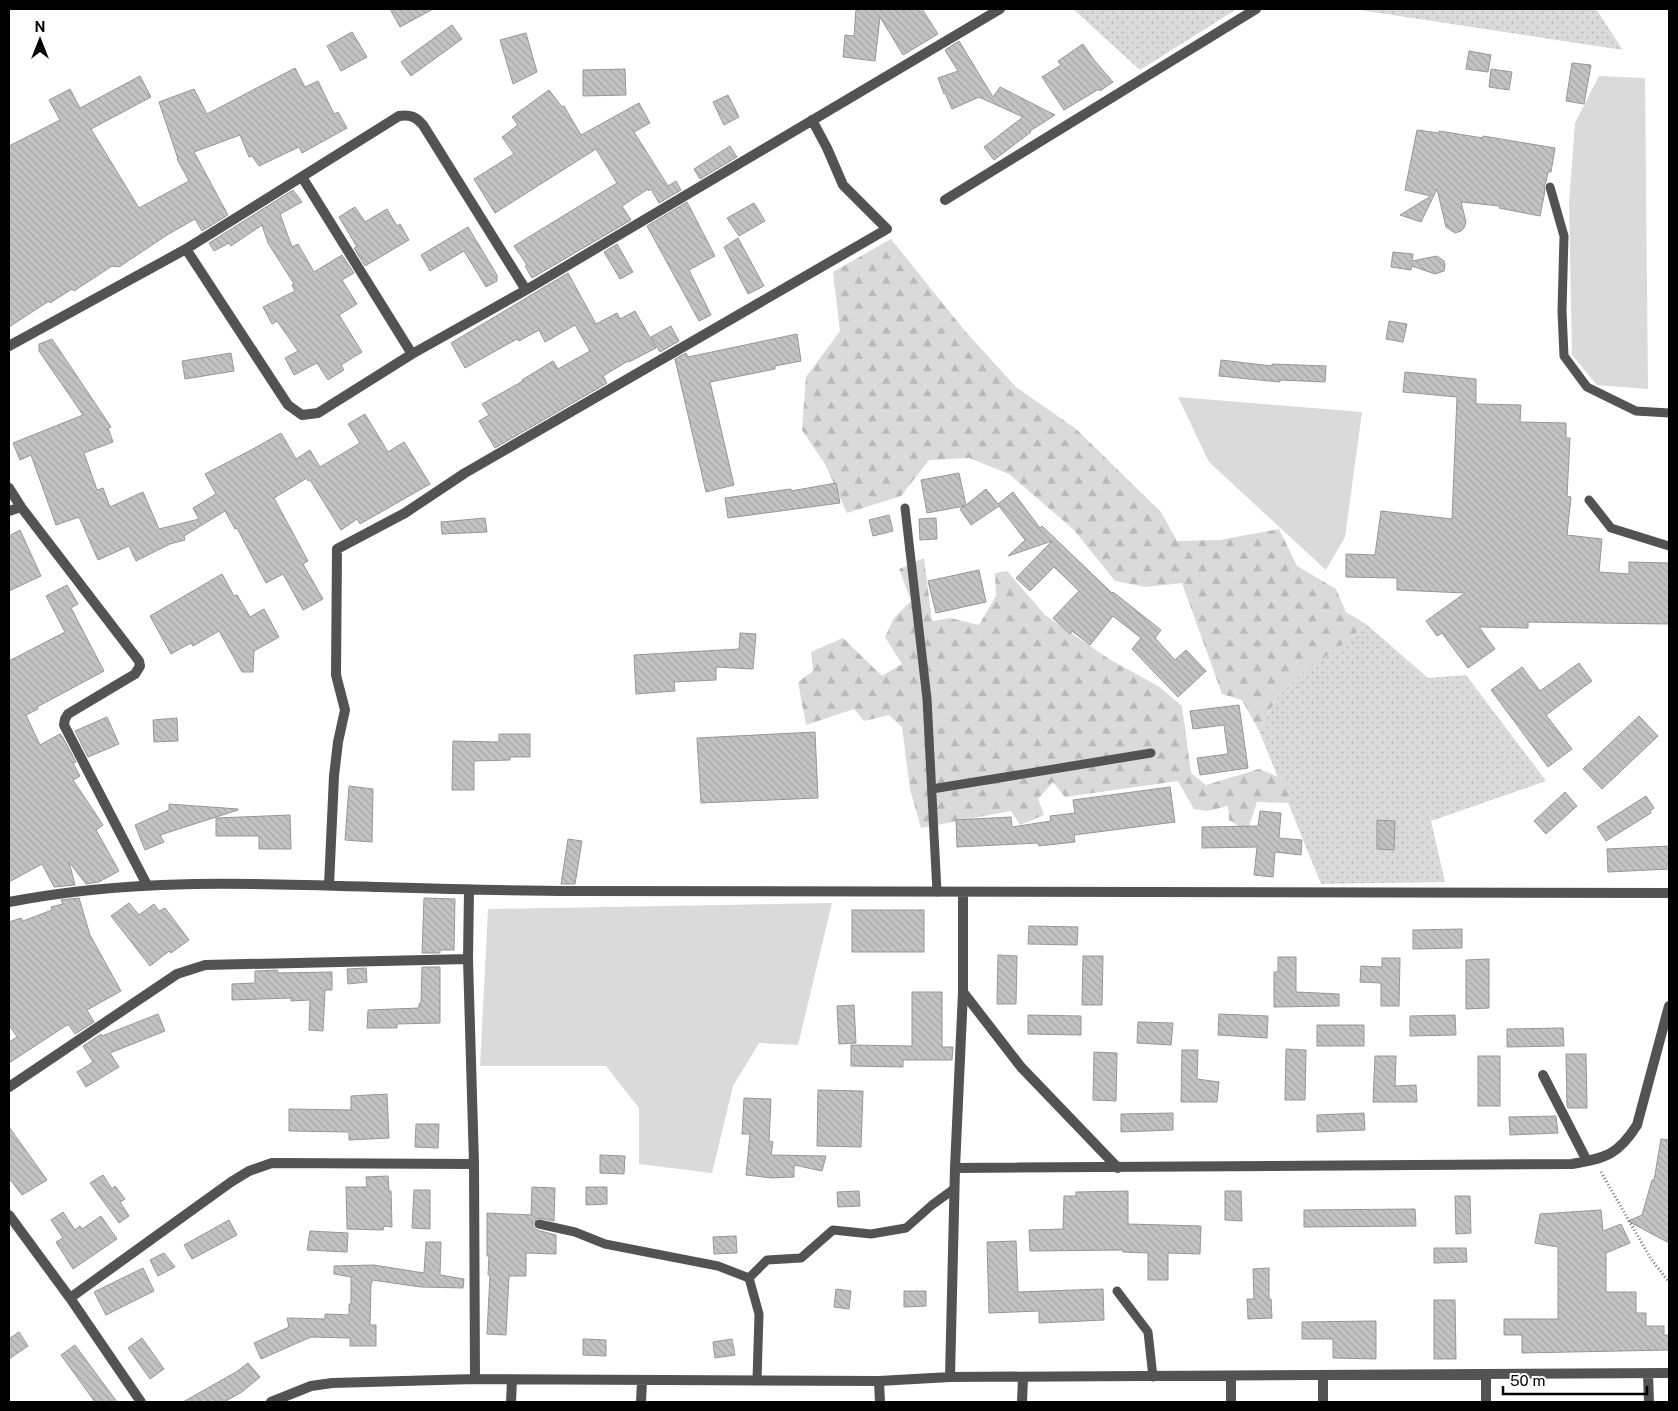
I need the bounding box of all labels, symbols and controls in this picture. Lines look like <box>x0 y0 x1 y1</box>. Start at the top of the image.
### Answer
north arrow <box>15 15 65 65</box>
text: N <box>35 19 45 35</box>
scale bar <box>1503 1364 1647 1396</box>
text: 50 m <box>1510 1372 1545 1389</box>

